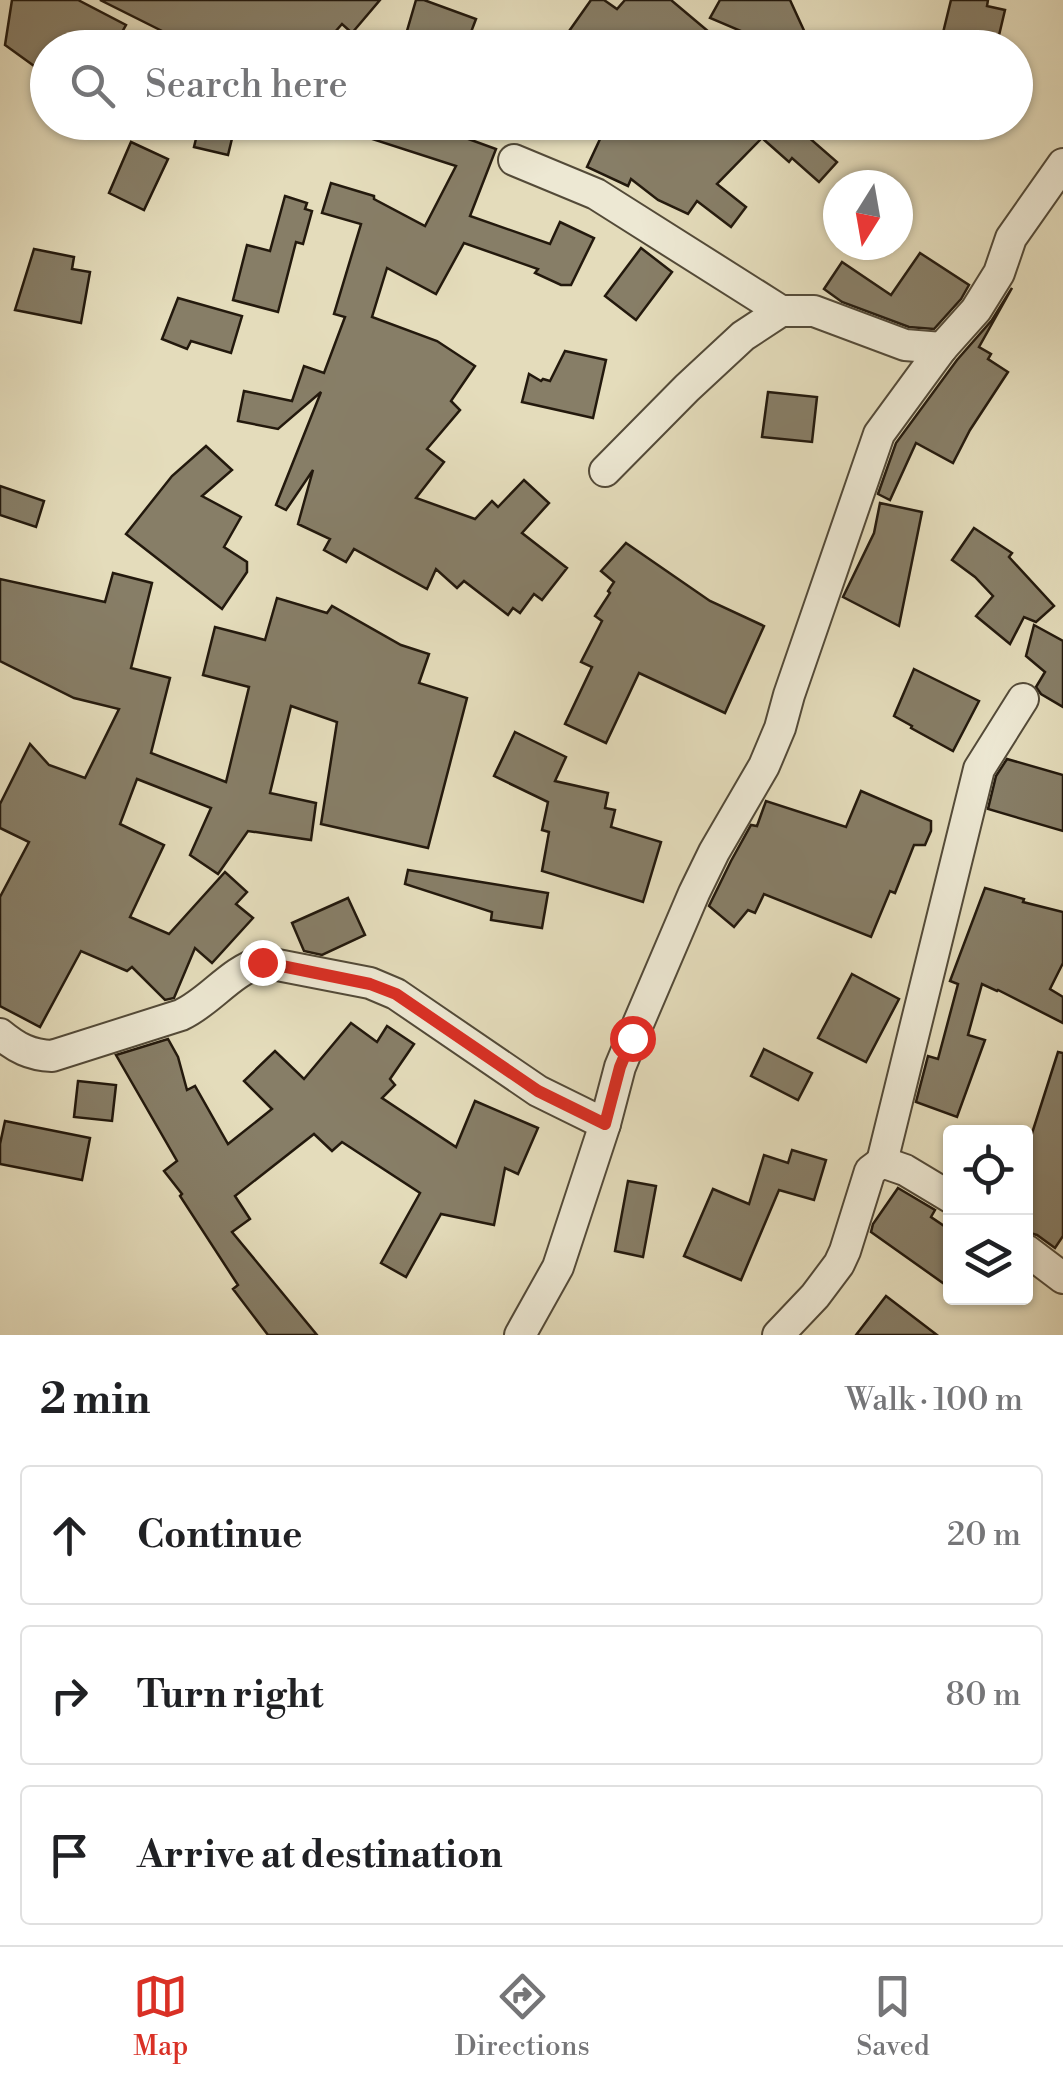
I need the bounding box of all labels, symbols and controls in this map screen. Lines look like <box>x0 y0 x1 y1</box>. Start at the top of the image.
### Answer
search box <box>30 30 1033 140</box>
icon: search <box>65 58 120 113</box>
text: Search here <box>145 62 348 109</box>
north arrow <box>823 170 913 260</box>
route end <box>240 940 286 986</box>
route start <box>610 1016 656 1062</box>
map controls <box>943 1125 1033 1305</box>
button: locate <box>943 1125 1033 1215</box>
button: layers <box>943 1215 1033 1305</box>
text: 2 min <box>40 1374 150 1427</box>
text: Walk · 100 m <box>845 1380 1023 1420</box>
icon: ahead <box>42 1508 97 1563</box>
text: Continue <box>137 1512 302 1559</box>
text: 20 m <box>947 1515 1021 1555</box>
icon: right <box>42 1668 97 1723</box>
text: Turn right <box>137 1672 323 1719</box>
text: 80 m <box>946 1675 1021 1715</box>
icon: arrive <box>42 1828 97 1883</box>
text: Arrive at destination <box>137 1832 503 1879</box>
tab: Map <box>133 1969 188 2064</box>
tab: Directions <box>455 1969 590 2064</box>
tab: Saved <box>856 1969 930 2064</box>

